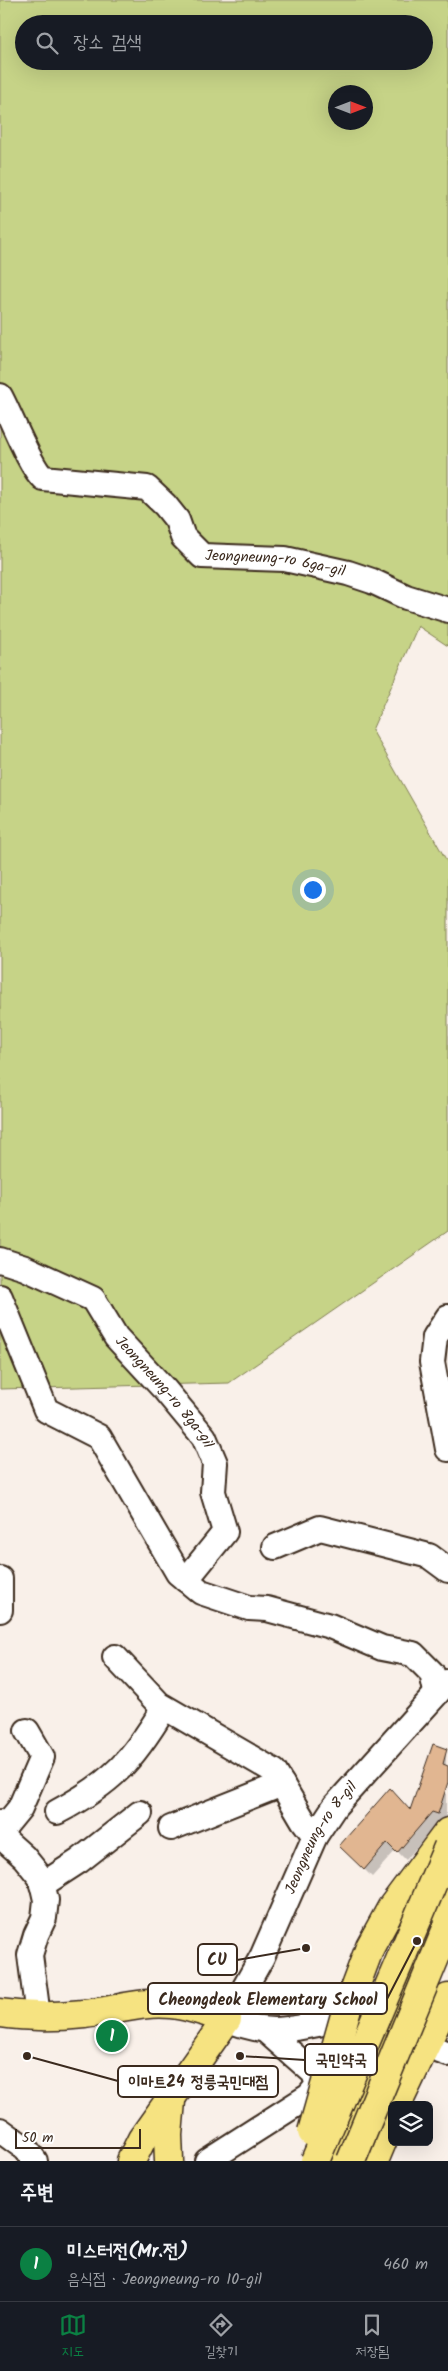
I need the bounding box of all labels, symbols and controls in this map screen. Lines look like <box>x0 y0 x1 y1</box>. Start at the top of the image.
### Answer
search box <box>15 15 433 70</box>
text: 장소 검색 <box>73 28 142 58</box>
icon: search <box>33 29 61 57</box>
north arrow <box>328 85 373 130</box>
street label: Jeongneung-ro 6ga-gil <box>205 544 348 584</box>
your location <box>300 877 326 903</box>
street label: Jeongneung-ro 8ga-gil <box>109 1331 220 1452</box>
street label: Jeongneung-ro 8-gil <box>279 1776 364 1898</box>
callout: CU <box>198 1944 237 1975</box>
text: CU <box>207 1948 227 1973</box>
callout: Cheongdeok Elementary School <box>148 1983 387 2014</box>
text: Cheongdeok Elementary School <box>158 1988 378 2013</box>
pin: 1 <box>96 2017 128 2055</box>
callout: 국민약국 <box>305 2044 377 2075</box>
text: 국민약국 <box>315 2048 367 2073</box>
callout: 이마트24 정릉국민대점 <box>118 2066 278 2097</box>
text: 이마트24 정릉국민대점 <box>128 2070 268 2095</box>
map controls <box>388 2101 433 2146</box>
button: layers <box>388 2101 433 2146</box>
scale bar <box>15 2126 141 2149</box>
text: 50 m <box>22 2127 53 2149</box>
text: 주변 <box>20 2177 54 2210</box>
text: 미스터전(Mr.전) <box>67 2237 188 2267</box>
text: 1 <box>34 2252 38 2277</box>
text: 460 m <box>383 2252 428 2277</box>
text: 음식점 · Jeongneung-ro 10-gil <box>67 2267 262 2292</box>
tab: 지도 <box>59 2311 87 2363</box>
tab: 길찾기 <box>204 2311 238 2363</box>
tab: 저장됨 <box>355 2311 389 2363</box>

